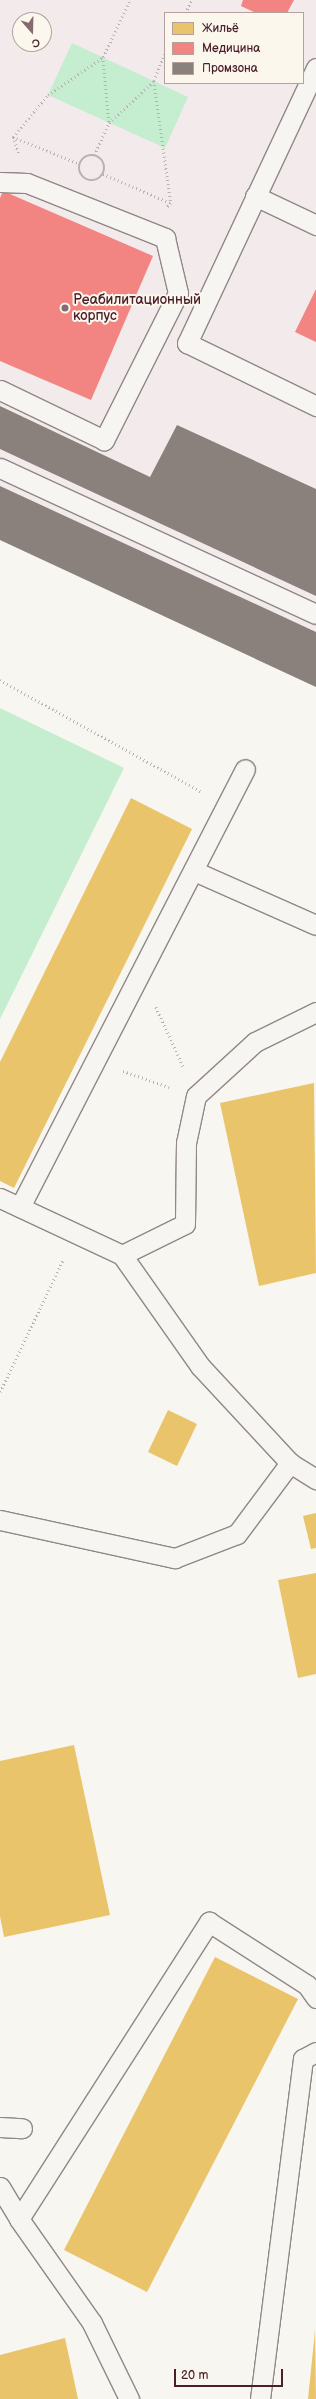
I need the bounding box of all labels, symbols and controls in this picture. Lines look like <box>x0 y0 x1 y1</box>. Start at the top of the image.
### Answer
north arrow <box>12 12 52 52</box>
legend <box>164 12 304 84</box>
text: Жильё <box>202 21 239 36</box>
text: С <box>30 35 42 50</box>
text: Медицина <box>202 41 260 56</box>
text: Промзона <box>202 61 258 76</box>
place label: Реабилитационный корпус <box>73 292 201 324</box>
marker: Реабилитационный корпус <box>60 303 70 313</box>
scale bar <box>176 2361 285 2387</box>
text: 20 m <box>181 2368 208 2383</box>

